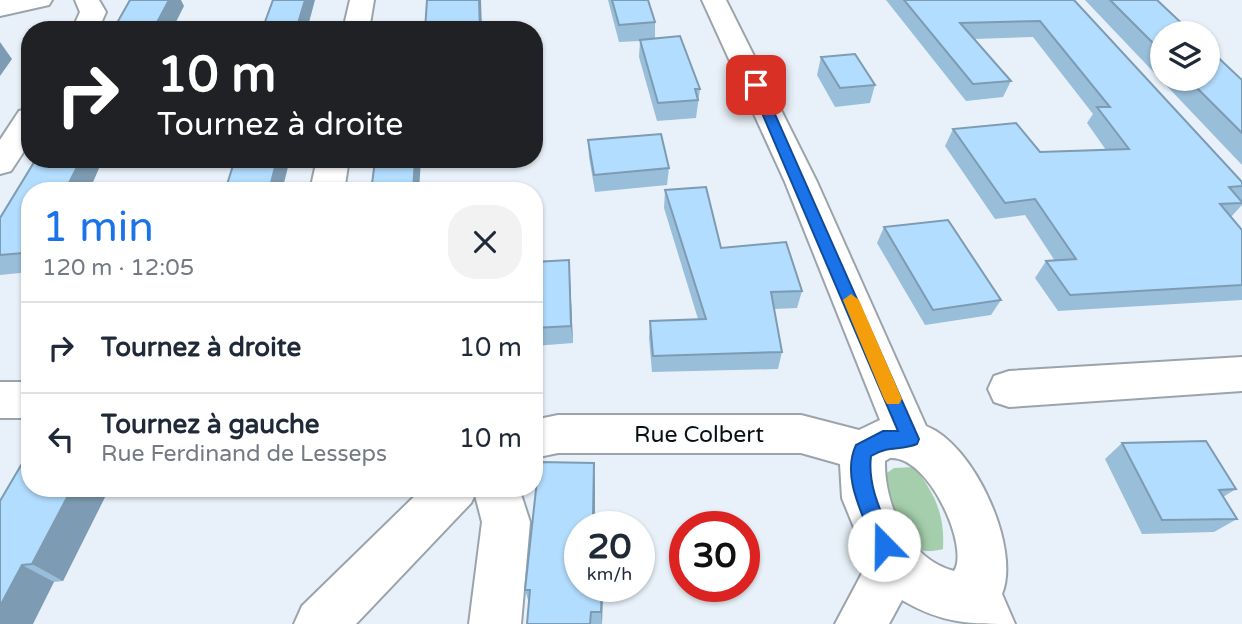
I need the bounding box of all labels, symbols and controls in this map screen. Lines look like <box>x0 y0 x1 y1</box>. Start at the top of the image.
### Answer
map controls <box>1150 21 1220 91</box>
button: layers <box>1150 21 1220 91</box>
text: 10 m <box>157 46 276 105</box>
icon: right <box>42 49 133 140</box>
pin <box>726 55 786 115</box>
icon: arrive <box>737 66 775 104</box>
text: Tournez à droite <box>157 106 403 144</box>
text: 1 min <box>42 202 154 253</box>
button: close <box>448 205 522 279</box>
text: 120 m · 12:05 <box>42 254 194 282</box>
icon: right <box>42 329 80 367</box>
text: Tournez à droite <box>101 332 301 363</box>
text: 10 m <box>459 332 522 363</box>
text: Tournez à gauche <box>101 409 320 440</box>
icon: left <box>42 420 80 458</box>
street label: Rue Colbert <box>634 421 764 449</box>
text: 10 m <box>459 423 522 454</box>
text: Rue Ferdinand de Lesseps <box>101 440 387 468</box>
position arrow <box>847 508 921 582</box>
speed limit sign: 30 <box>669 511 760 602</box>
text: 20 <box>588 526 631 568</box>
text: km/h <box>587 563 632 585</box>

